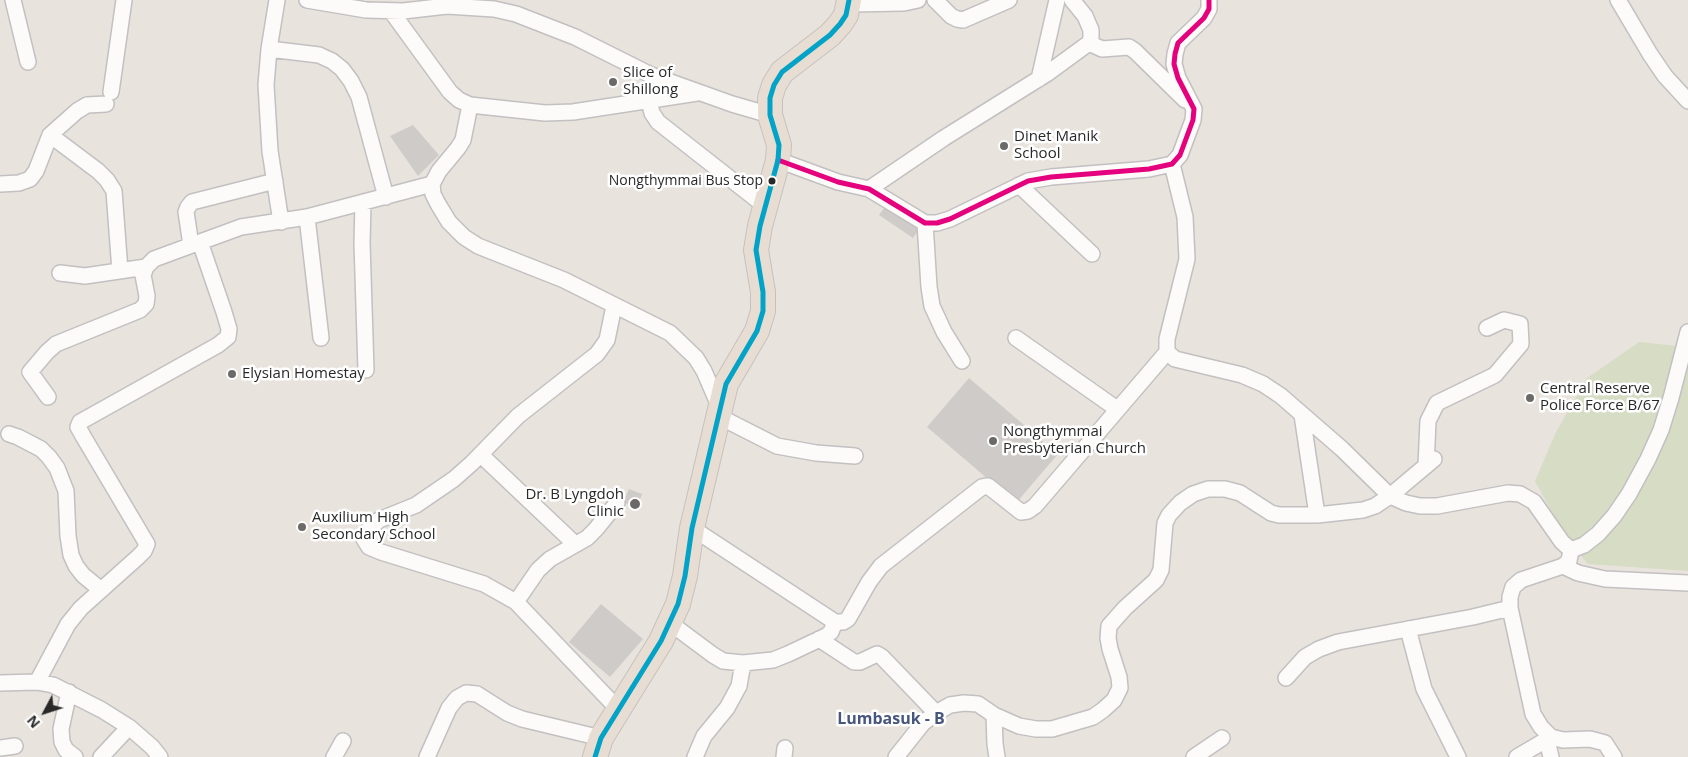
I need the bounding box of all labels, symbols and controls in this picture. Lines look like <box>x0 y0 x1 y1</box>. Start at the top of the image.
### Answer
place label: Slice of Shillong <box>623 64 678 99</box>
marker: Slice of Shillong <box>607 76 619 88</box>
place label: Dinet Manik School <box>1014 128 1098 163</box>
marker: Dinet Manik School <box>998 140 1010 152</box>
place label: Nongthymmai Bus Stop <box>609 173 763 189</box>
marker: Nongthymmai Bus Stop <box>767 176 777 186</box>
place label: Elysian Homestay <box>242 365 365 383</box>
marker: Elysian Homestay <box>226 368 238 380</box>
place label: Central Reserve Police Force B/67 <box>1540 380 1660 415</box>
marker: Central Reserve Police Force B/67 <box>1524 392 1536 404</box>
place label: Nongthymmai Presbyterian Church <box>1003 423 1146 458</box>
marker: Nongthymmai Presbyterian Church <box>987 435 999 447</box>
place label: Dr. B Lyngdoh Clinic <box>525 486 624 521</box>
marker: Dr. B Lyngdoh Clinic <box>628 497 642 511</box>
place label: Auxilium High Secondary School <box>312 509 436 544</box>
marker: Auxilium High Secondary School <box>296 521 308 533</box>
north arrow <box>20 687 70 737</box>
district label: Lumbasuk - B <box>837 709 945 729</box>
text: N <box>22 711 44 732</box>

